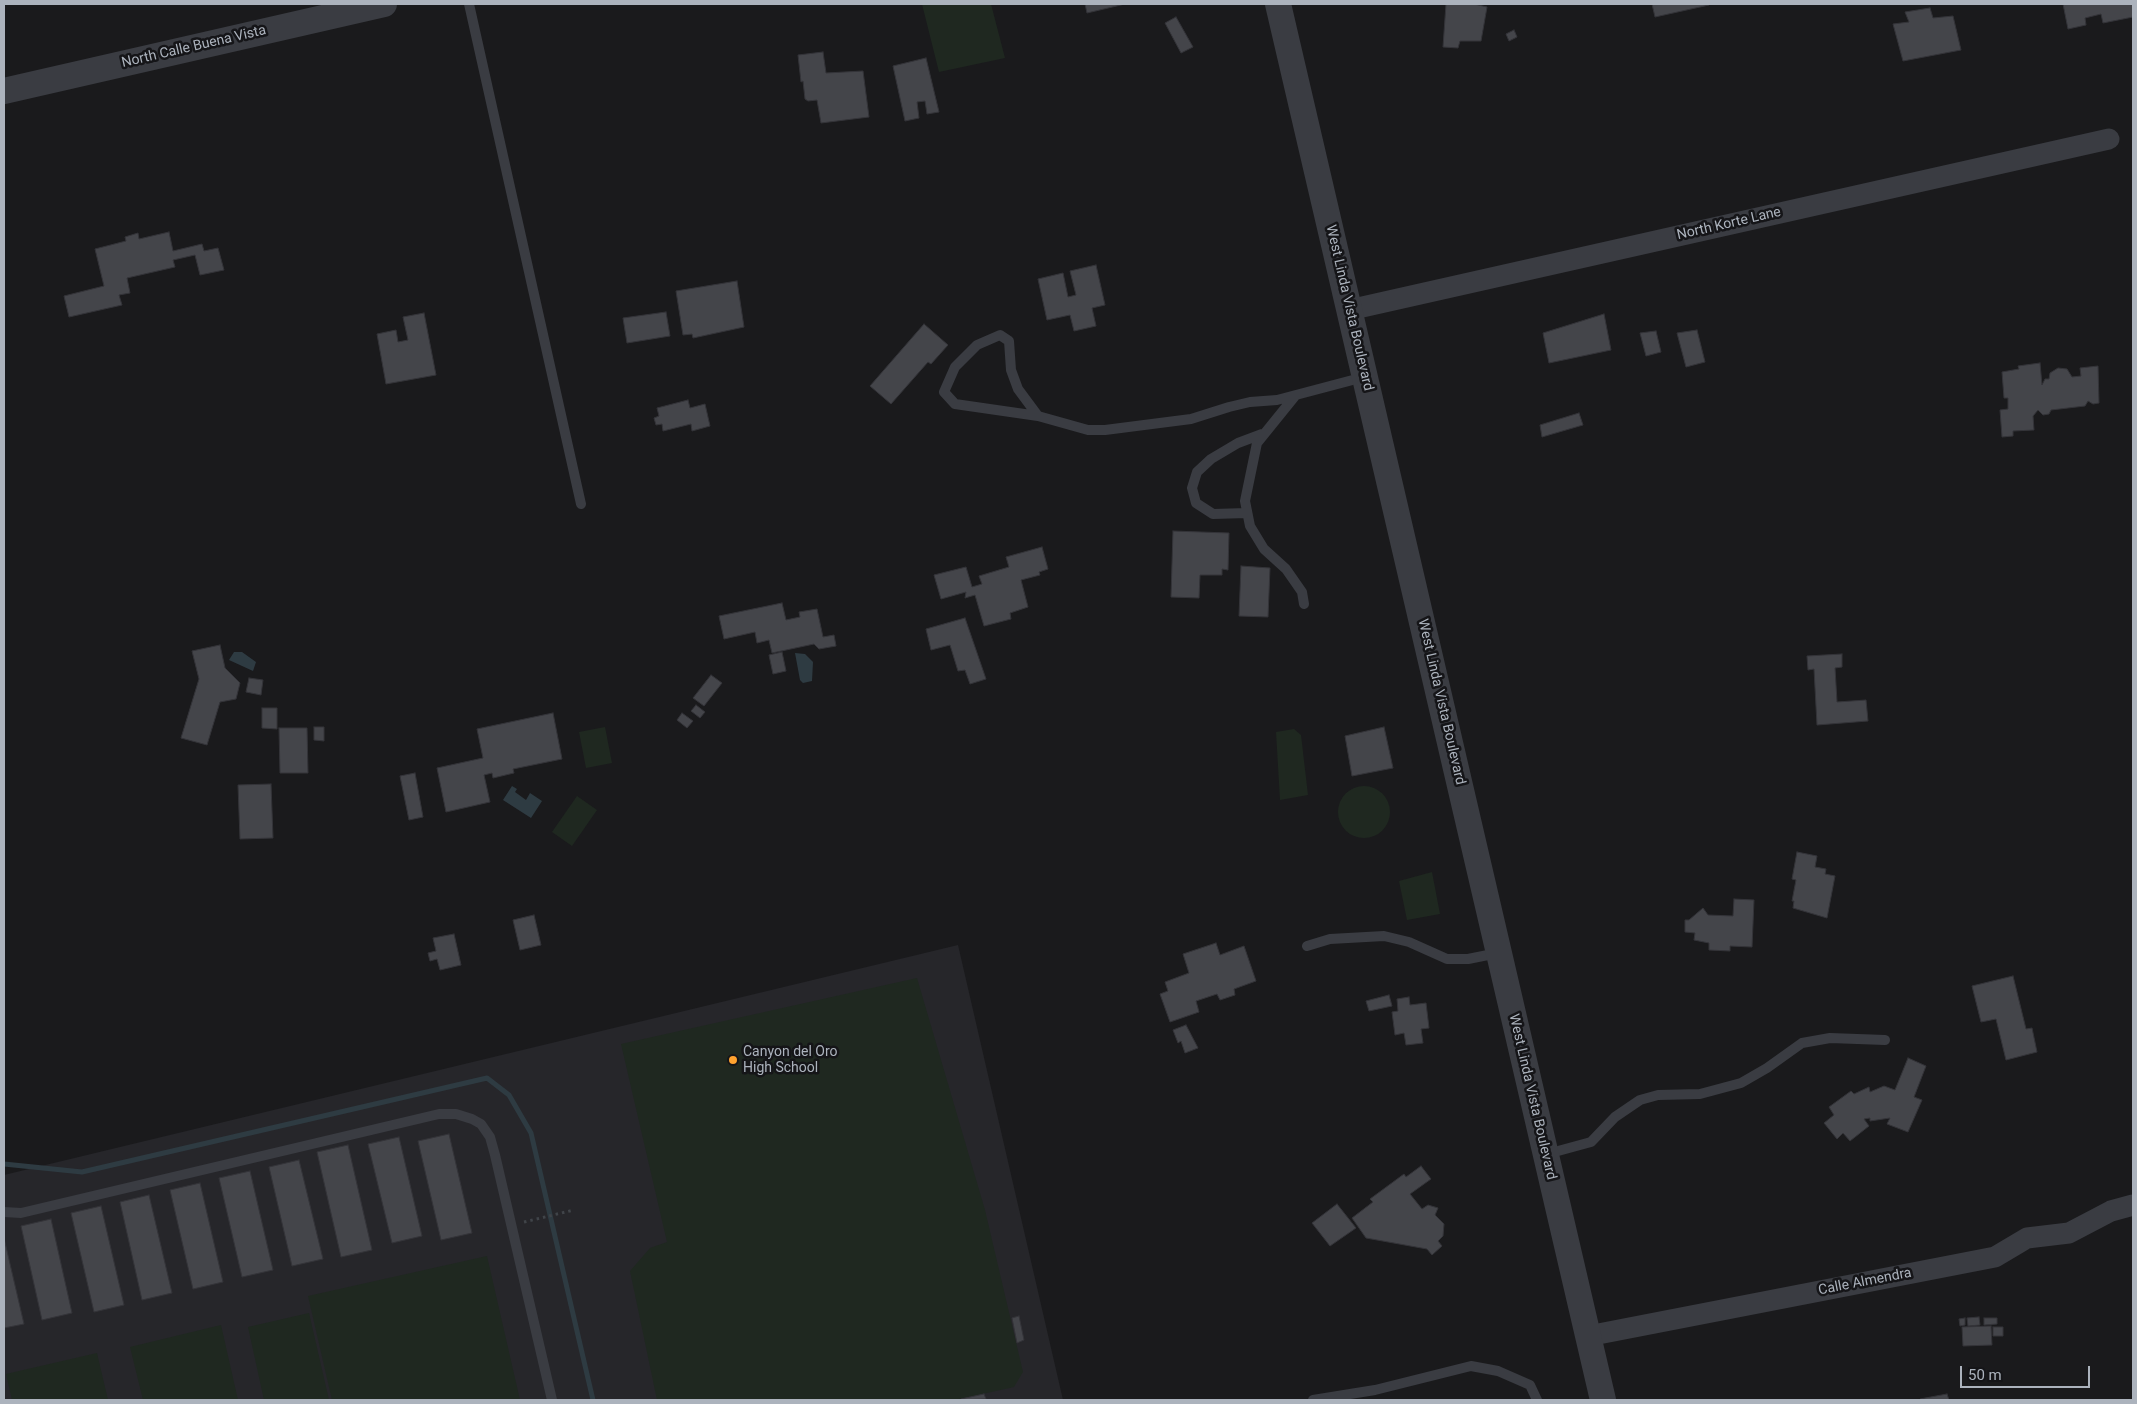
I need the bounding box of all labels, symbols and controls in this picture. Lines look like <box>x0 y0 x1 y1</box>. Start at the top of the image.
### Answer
street label: North Calle Buena Vista <box>120 22 268 72</box>
street label: North Korte Lane <box>1675 204 1783 244</box>
street label: West Linda Vista Boulevard <box>1322 223 1376 393</box>
street label: West Linda Vista Boulevard <box>1414 617 1468 787</box>
street label: West Linda Vista Boulevard <box>1505 1012 1559 1182</box>
place label: Canyon del Oro High School <box>743 1044 838 1076</box>
marker: Canyon del Oro High School <box>727 1054 739 1066</box>
street label: Calle Almendra <box>1817 1265 1913 1299</box>
scale bar <box>1962 1356 2092 1388</box>
text: 50 m <box>1968 1366 2002 1384</box>

